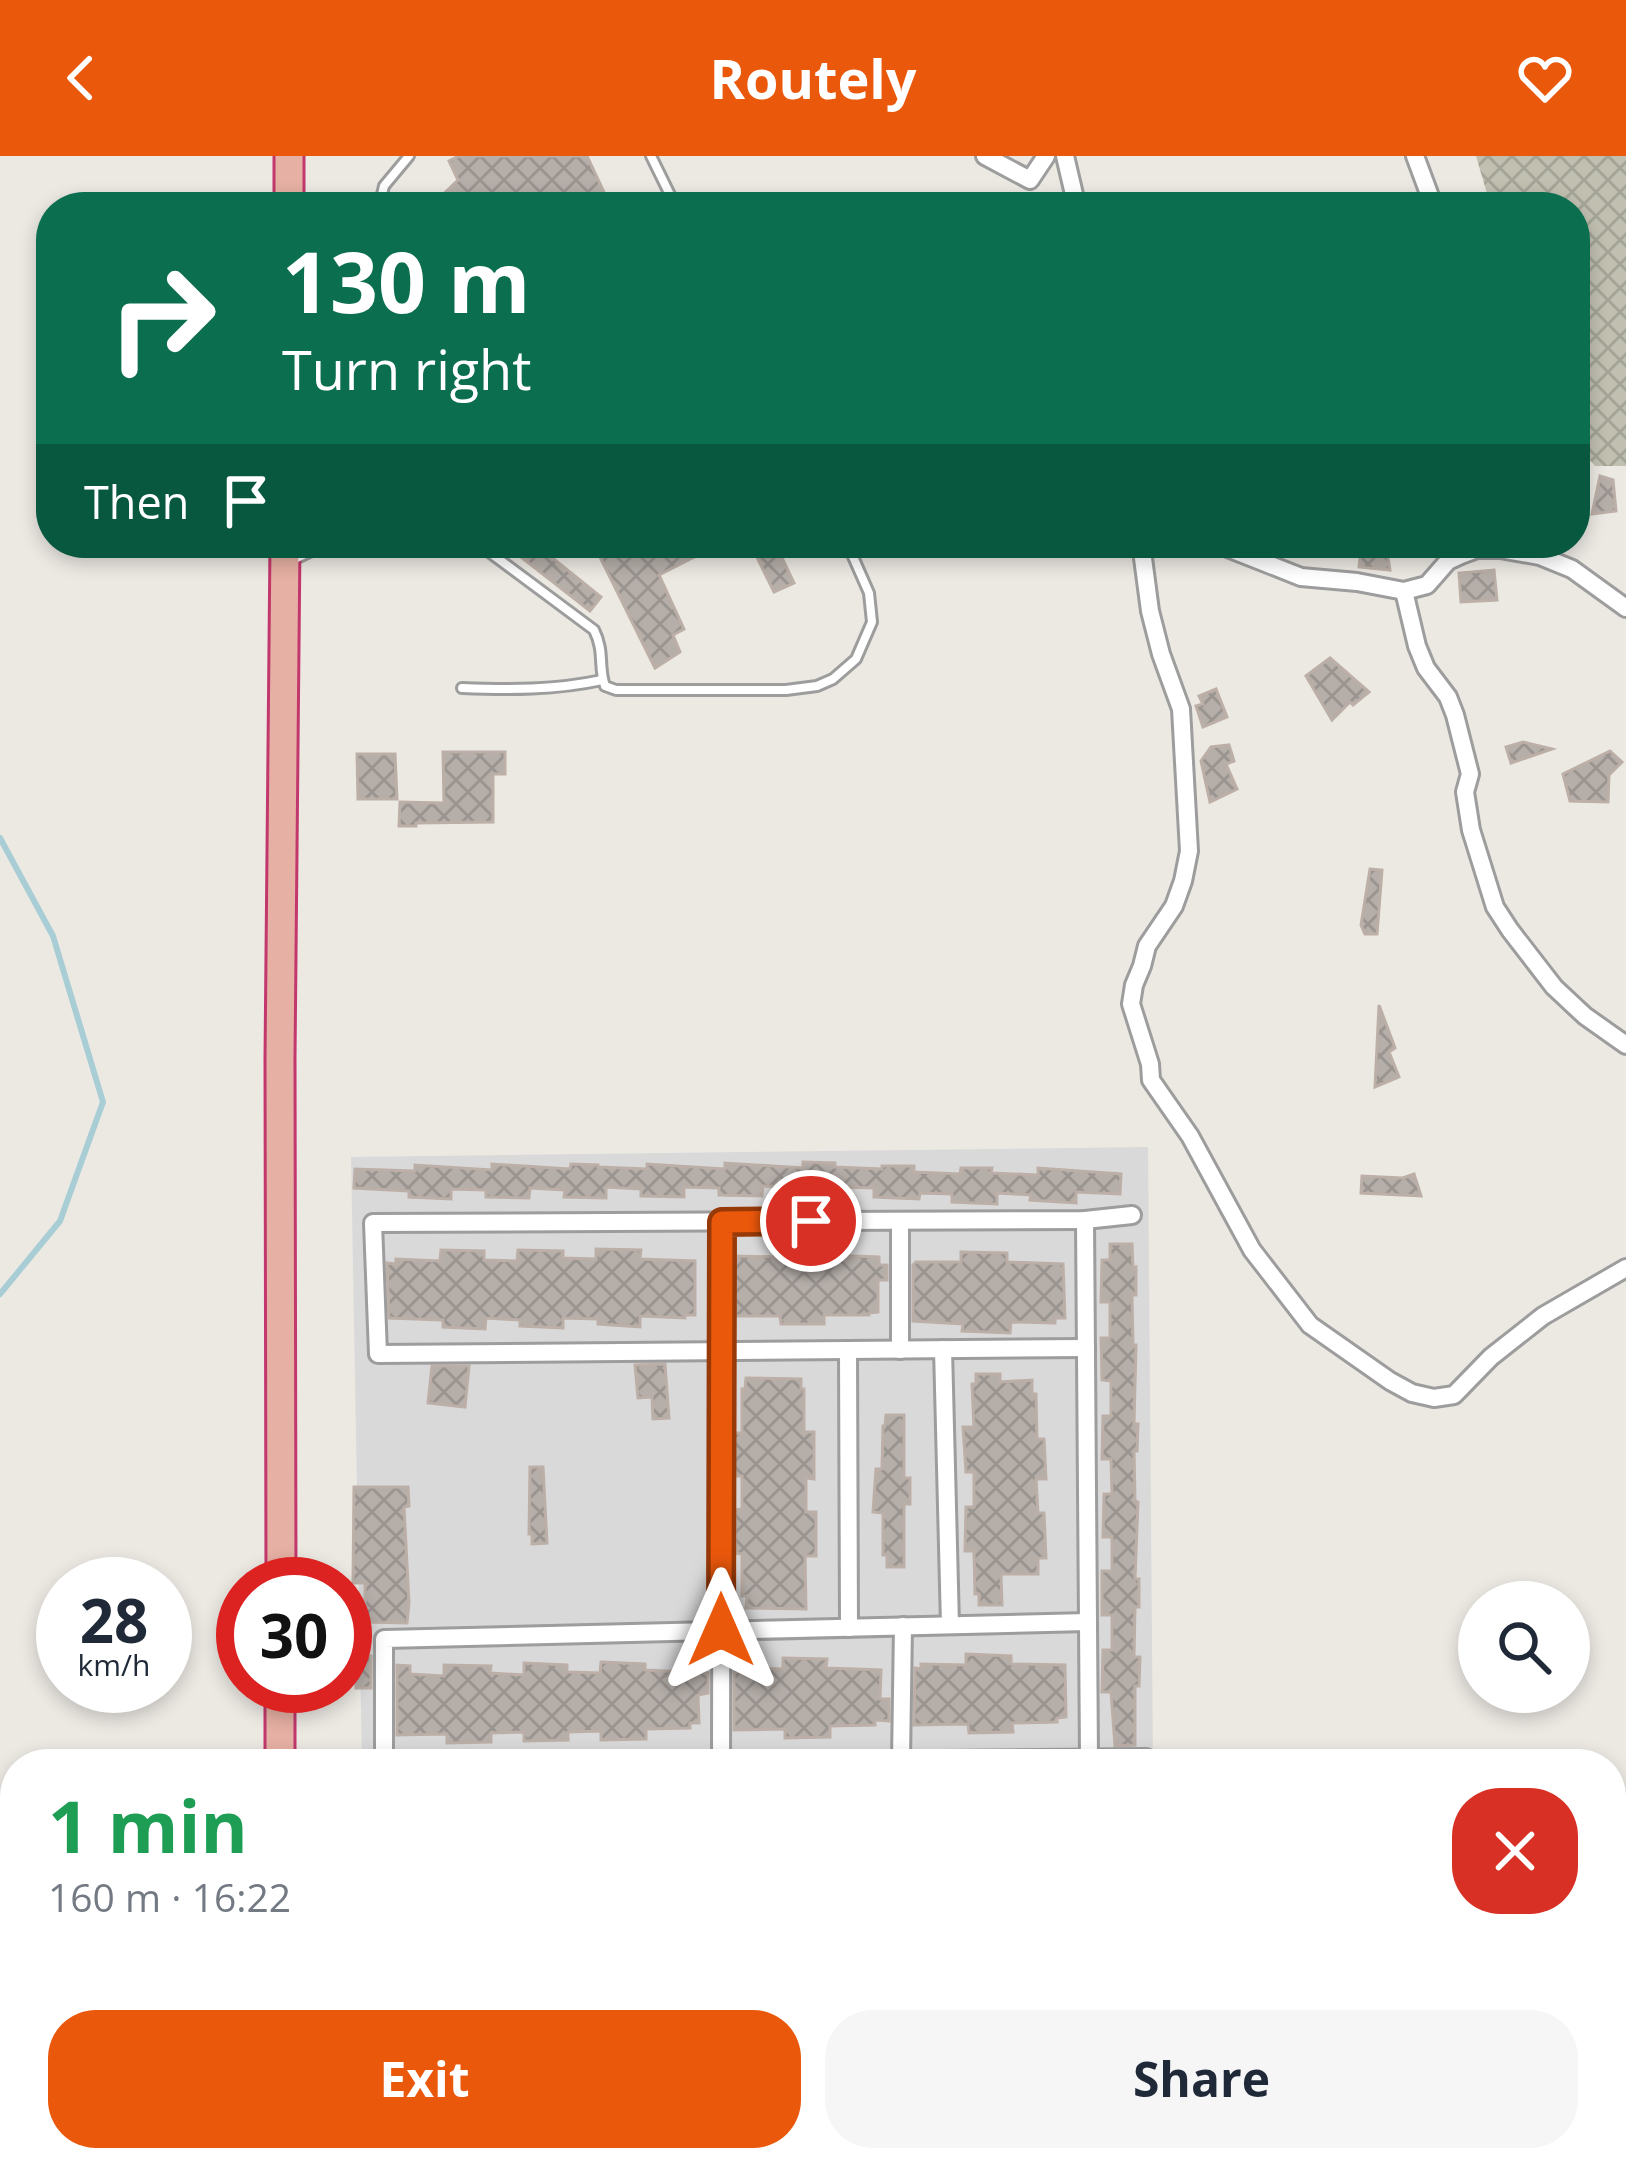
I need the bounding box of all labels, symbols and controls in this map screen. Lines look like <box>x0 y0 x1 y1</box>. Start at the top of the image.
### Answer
text: Routely <box>709 41 917 115</box>
icon: back <box>48 45 114 111</box>
icon: heart <box>1512 45 1578 111</box>
text: 130 m <box>282 223 530 338</box>
icon: right <box>84 240 240 396</box>
text: Turn right <box>282 332 531 406</box>
icon: arrive <box>213 468 279 534</box>
text: Then <box>84 471 189 532</box>
pin <box>760 1170 862 1272</box>
icon: arrive <box>778 1188 844 1254</box>
speed limit sign: 30 <box>216 1557 372 1713</box>
position arrow <box>658 1567 784 1693</box>
text: 28 <box>80 1579 148 1661</box>
map controls <box>1458 1581 1590 1713</box>
button: search <box>1458 1581 1590 1713</box>
text: km/h <box>78 1644 150 1685</box>
text: 1 min <box>48 1776 248 1874</box>
button: close <box>1452 1788 1578 1914</box>
text: 160 m · 16:22 <box>48 1870 291 1923</box>
button: Exit <box>48 2010 801 2148</box>
button: Share <box>825 2010 1578 2148</box>

